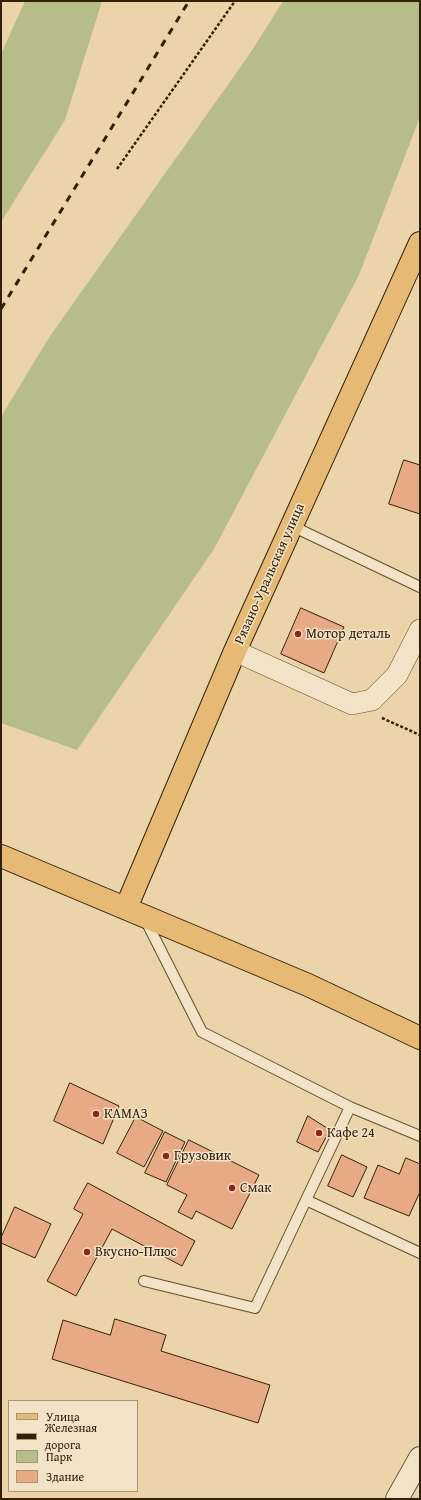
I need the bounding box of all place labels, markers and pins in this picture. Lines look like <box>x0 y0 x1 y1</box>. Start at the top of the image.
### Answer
place label: Мотор деталь <box>306 626 391 642</box>
marker: Мотор деталь <box>293 629 303 639</box>
place label: КАМАЗ <box>104 1106 148 1122</box>
marker: КАМАЗ <box>91 1109 101 1119</box>
place label: Кафе 24 <box>327 1125 375 1141</box>
marker: Кафе 24 <box>314 1128 324 1138</box>
place label: Грузовик <box>174 1148 231 1164</box>
marker: Грузовик <box>161 1151 171 1161</box>
place label: Смак <box>240 1180 272 1196</box>
marker: Смак <box>227 1183 237 1193</box>
place label: Вкусно-Плюс <box>95 1244 177 1260</box>
marker: Вкусно-Плюс <box>82 1247 92 1257</box>

